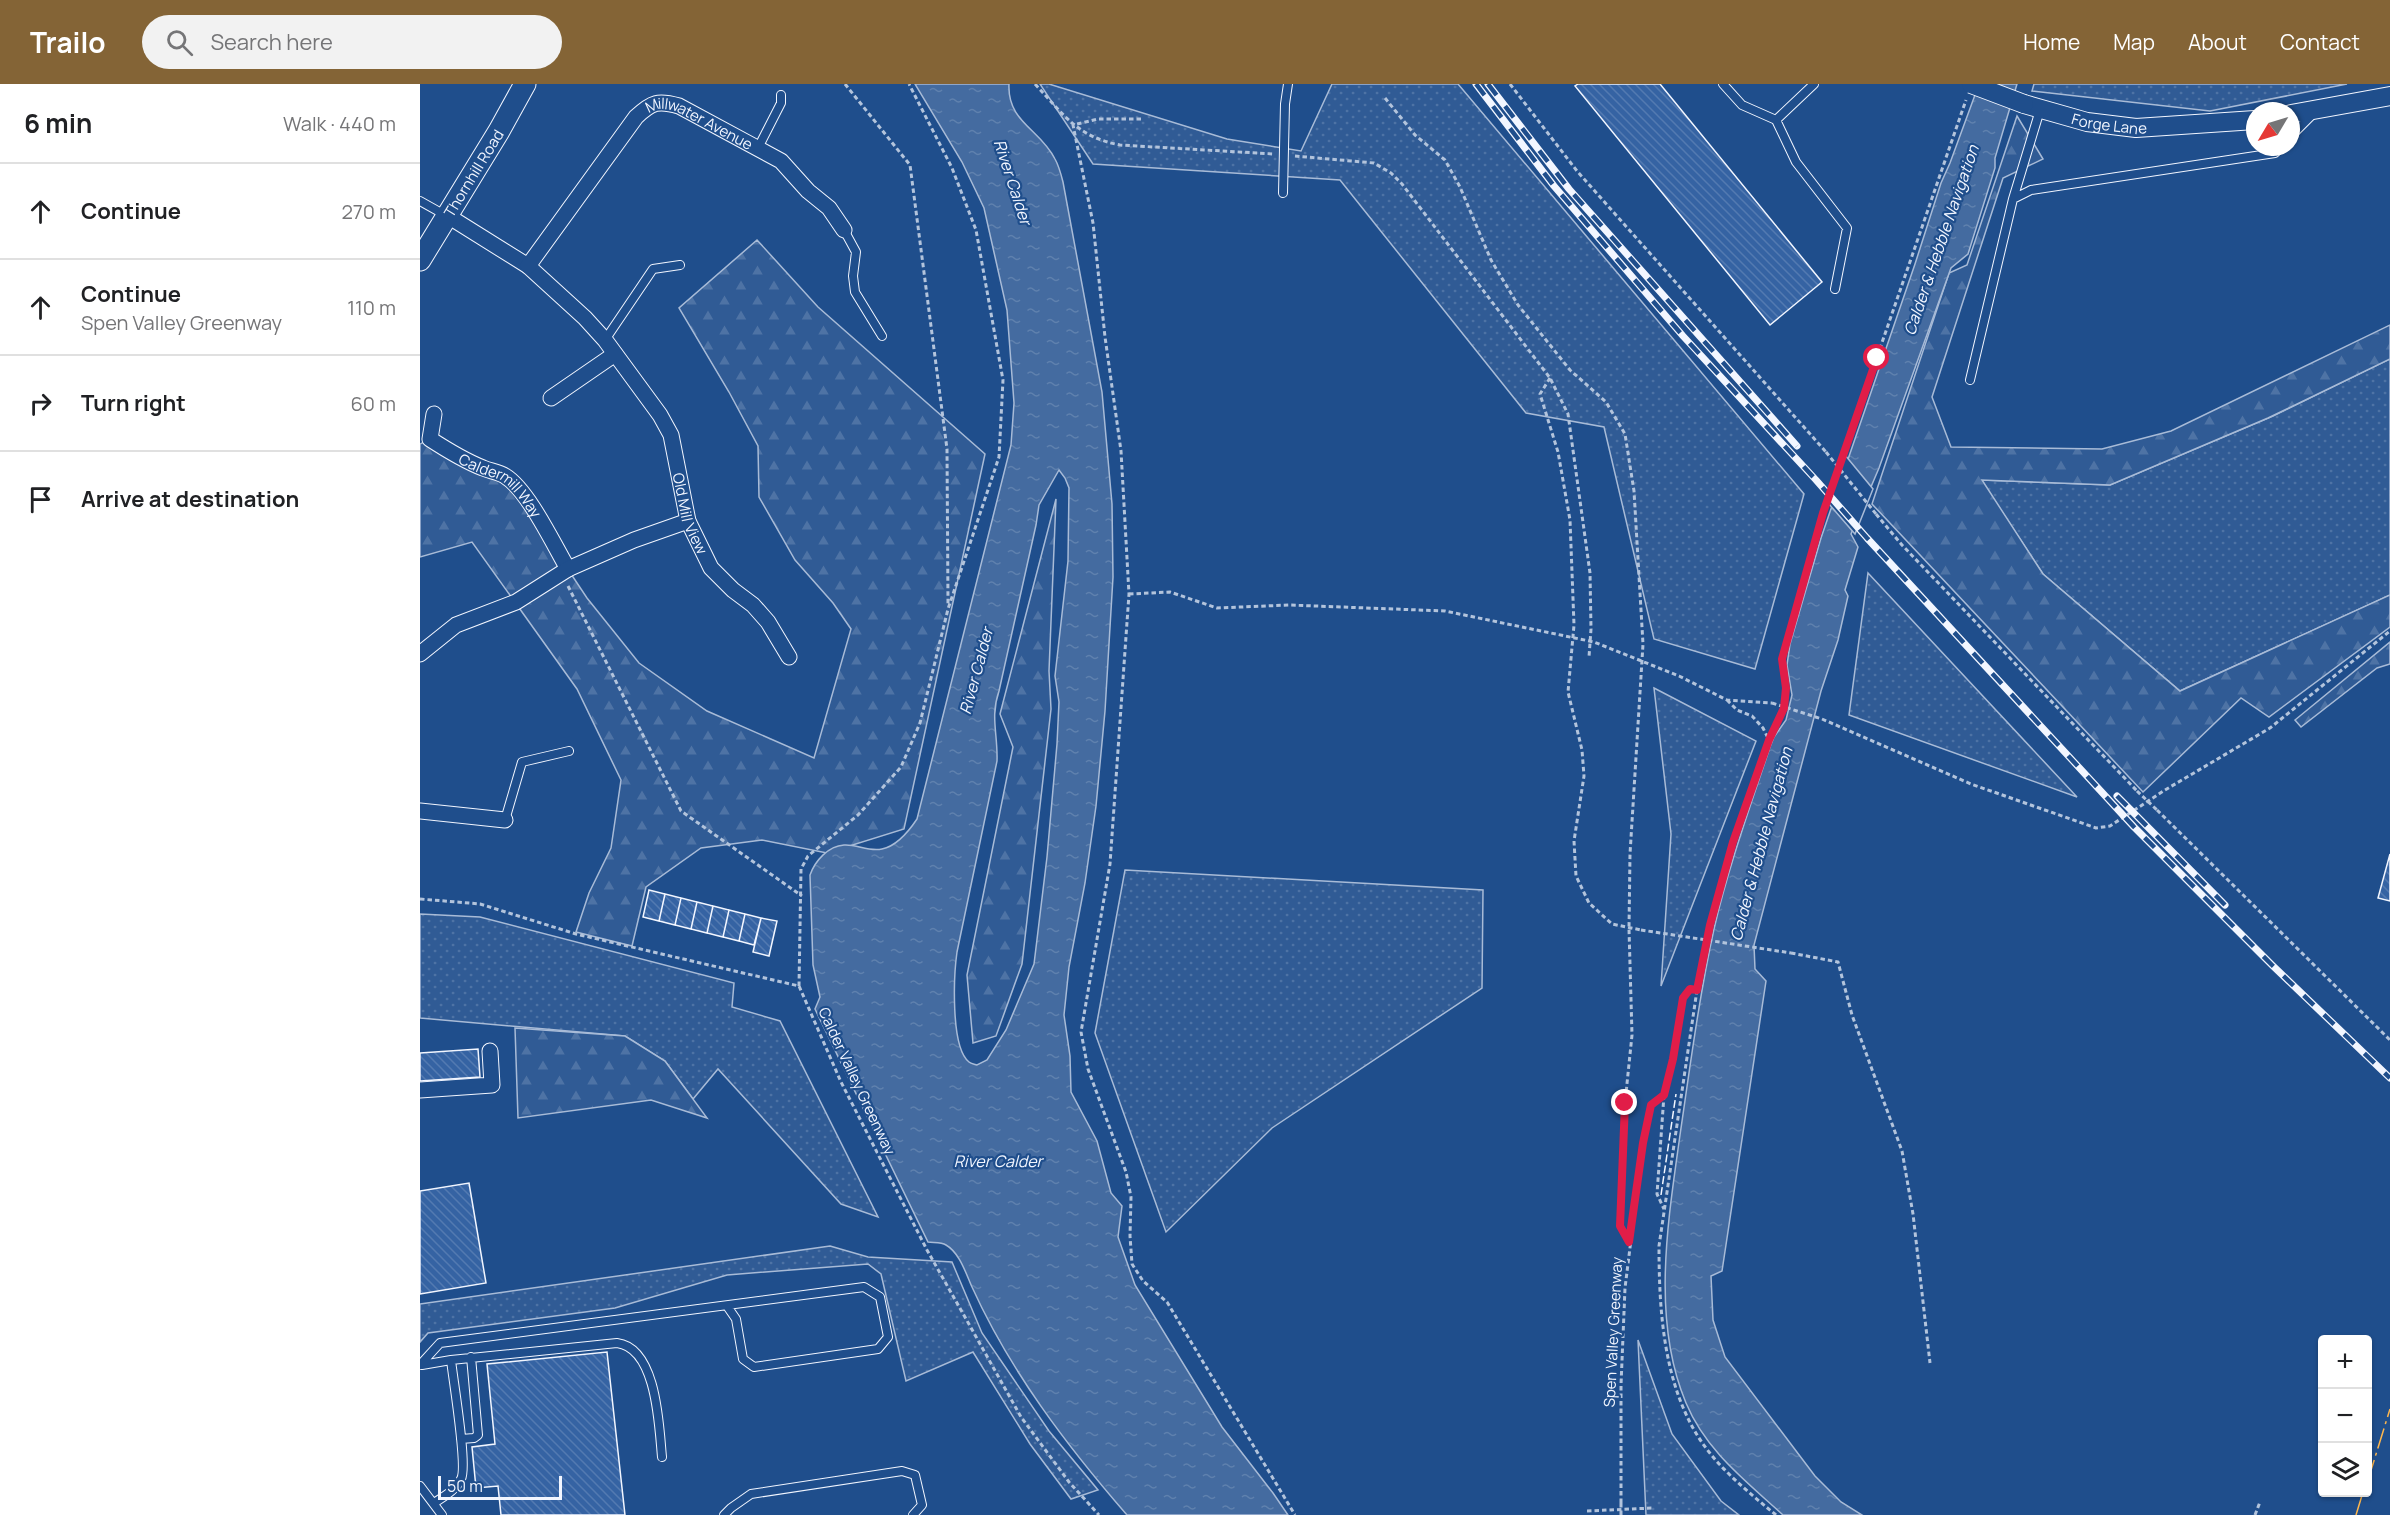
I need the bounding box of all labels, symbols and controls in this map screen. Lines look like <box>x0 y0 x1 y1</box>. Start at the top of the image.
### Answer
search box <box>142 15 562 69</box>
text: Trailo <box>30 23 106 61</box>
icon: search <box>163 26 196 59</box>
text: Search here <box>211 27 333 57</box>
text: Home <box>2023 28 2080 56</box>
text: Map <box>2113 28 2155 56</box>
text: About <box>2188 28 2247 56</box>
text: Contact <box>2280 28 2360 56</box>
street label: Millwater Avenue <box>642 92 757 155</box>
north arrow <box>2246 102 2300 156</box>
text: 6 min <box>24 105 92 141</box>
street label: Forge Lane <box>2069 108 2148 139</box>
text: Walk · 440 m <box>283 110 396 137</box>
street label: Thornhill Road <box>438 125 508 221</box>
water label: River Calder <box>989 136 1038 230</box>
water label: Calder & Hebble Navigation <box>1898 141 1984 338</box>
icon: ahead <box>24 195 57 228</box>
text: Continue <box>81 196 181 226</box>
text: 270 m <box>341 198 396 225</box>
text: Continue <box>81 279 181 309</box>
icon: ahead <box>24 291 57 324</box>
text: 110 m <box>347 294 396 321</box>
text: Spen Valley Greenway <box>81 309 282 336</box>
route start <box>1863 344 1889 370</box>
icon: right <box>24 387 57 420</box>
text: Turn right <box>81 388 186 418</box>
text: 60 m <box>350 390 396 417</box>
street label: Caldermill Way <box>455 448 547 522</box>
street label: Old Mill View <box>668 471 713 558</box>
icon: arrive <box>24 483 57 516</box>
text: Arrive at destination <box>81 484 299 514</box>
water label: River Calder <box>954 623 999 717</box>
water label: Calder & Hebble Navigation <box>1725 744 1798 943</box>
street label: Calder Valley Greenway <box>814 1004 901 1158</box>
route end <box>1611 1089 1637 1115</box>
water label: River Calder <box>954 1150 1045 1172</box>
street label: Spen Valley Greenway <box>1599 1256 1627 1408</box>
map controls <box>2318 1335 2372 1497</box>
button: + <box>2318 1335 2372 1389</box>
button: − <box>2318 1389 2372 1443</box>
button: layers <box>2318 1443 2372 1497</box>
scale bar <box>438 1473 562 1500</box>
text: 50 m <box>447 1475 483 1497</box>

